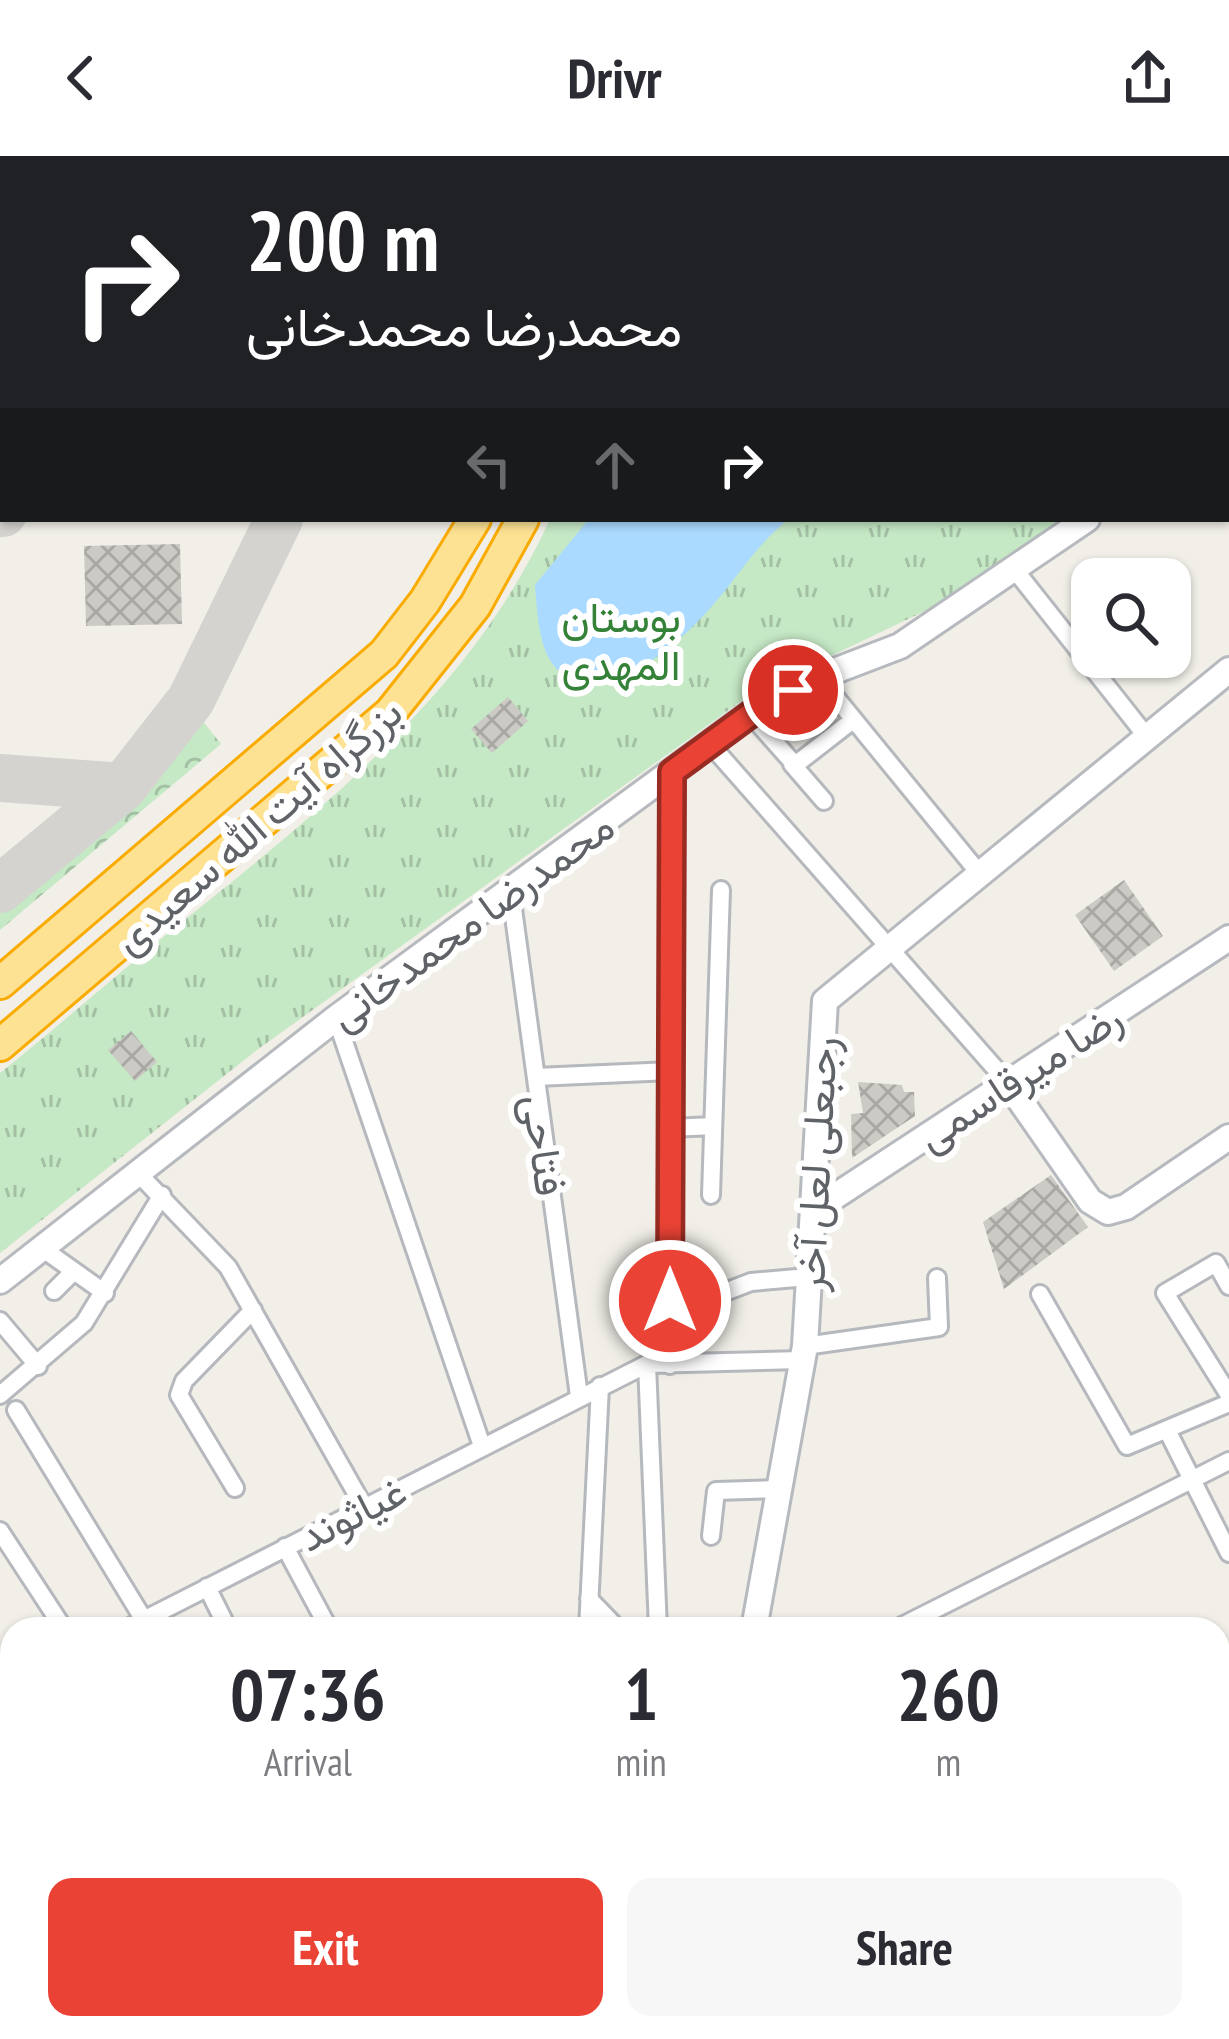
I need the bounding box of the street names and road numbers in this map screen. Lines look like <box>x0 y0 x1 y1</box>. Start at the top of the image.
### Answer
street label: بزرگراه آیت الله سعیدی <box>101 684 413 966</box>
street label: محمدرضا محمدخانی <box>318 798 624 1042</box>
street label: رضا میرقاسمی <box>906 989 1132 1163</box>
street label: رجبعلی لعل آخر <box>781 1035 849 1294</box>
street label: فتاحی <box>511 1091 579 1199</box>
street label: غیاثوند <box>289 1463 415 1563</box>

